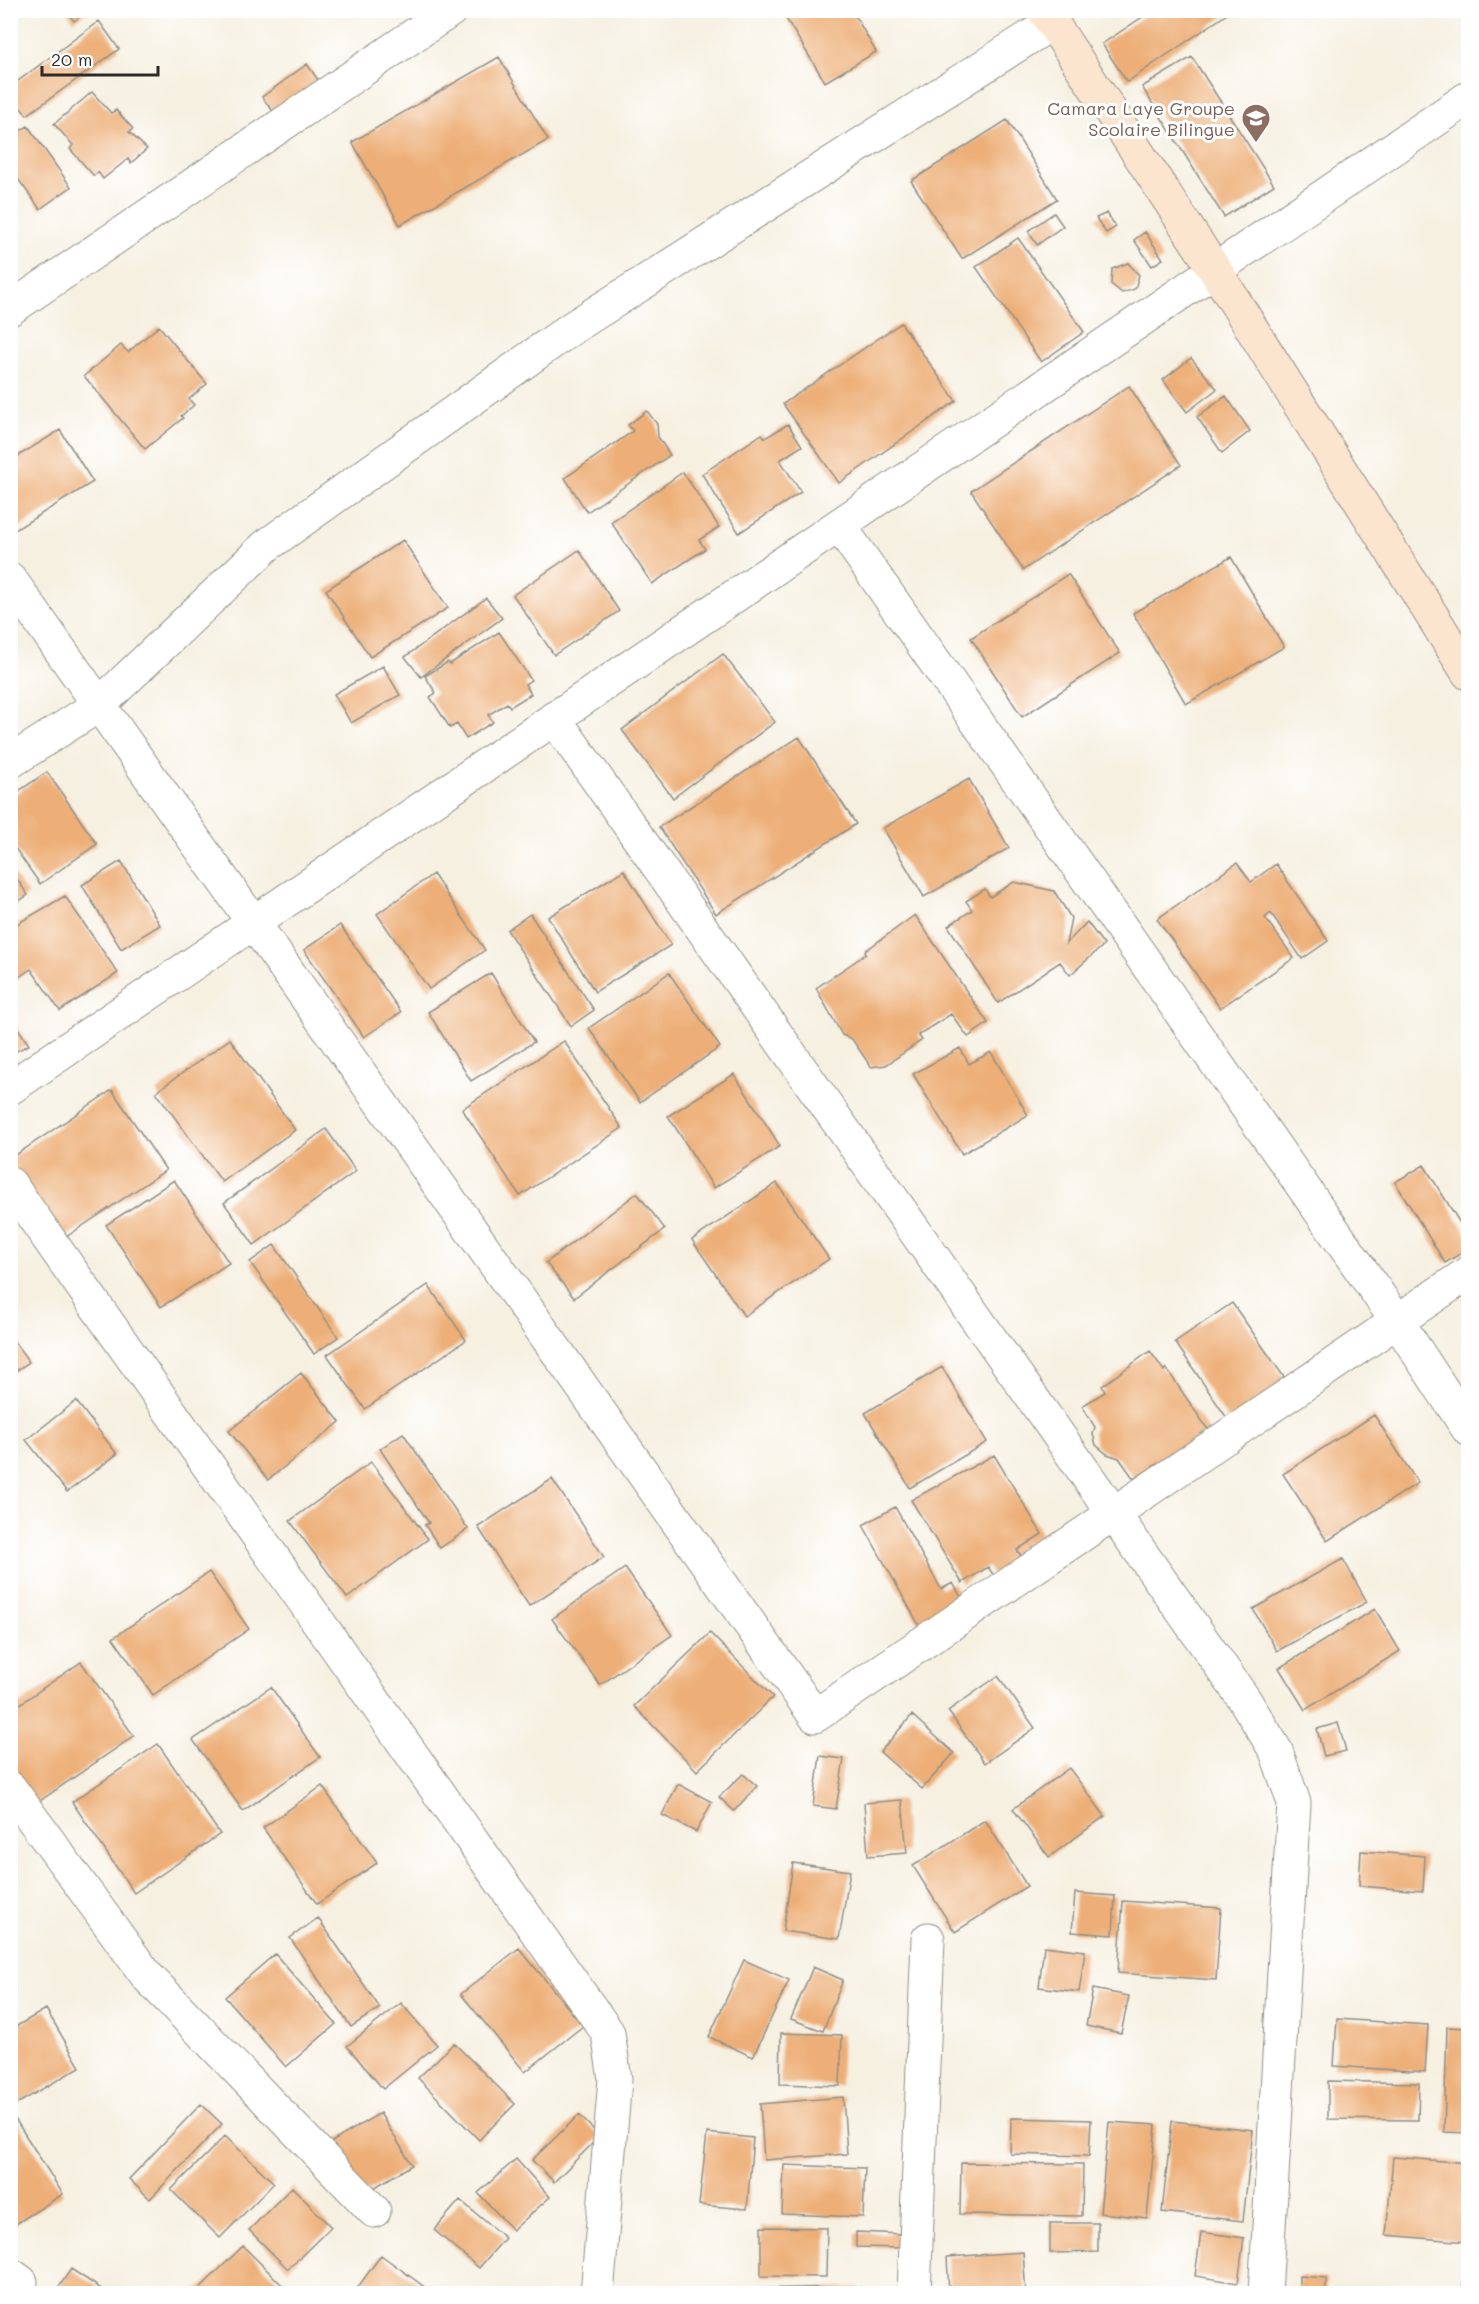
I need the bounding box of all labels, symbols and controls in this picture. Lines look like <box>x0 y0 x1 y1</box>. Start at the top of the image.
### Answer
scale bar <box>42 39 158 77</box>
text: 20 m <box>51 47 92 71</box>
place label: Camara Laye Groupe Scolaire Bilingue <box>1047 96 1235 141</box>
school or university icon: Camara Laye Groupe Scolaire Bilingue <box>1240 102 1272 144</box>

